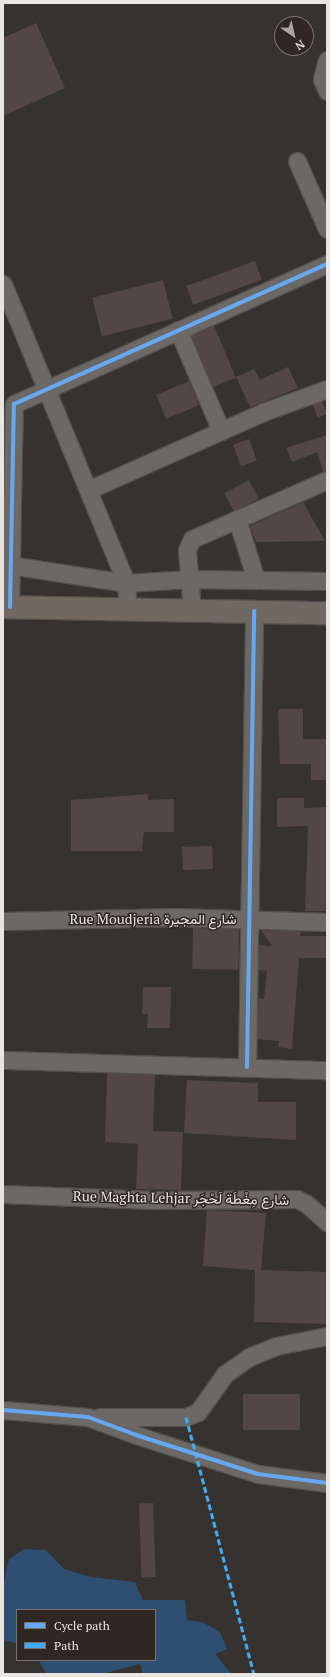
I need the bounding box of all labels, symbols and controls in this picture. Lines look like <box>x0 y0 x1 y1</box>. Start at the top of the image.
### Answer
north arrow <box>274 16 314 56</box>
text: N <box>293 37 308 53</box>
street label: Rue Moudjeria شارع المجيرة <box>69 911 237 927</box>
street label: Rue Maghta Lehjar شارع مِغْطَة لَحْجَر <box>73 1188 289 1208</box>
legend <box>16 1609 156 1661</box>
text: Cycle path <box>54 1618 110 1633</box>
text: Path <box>54 1638 79 1653</box>

